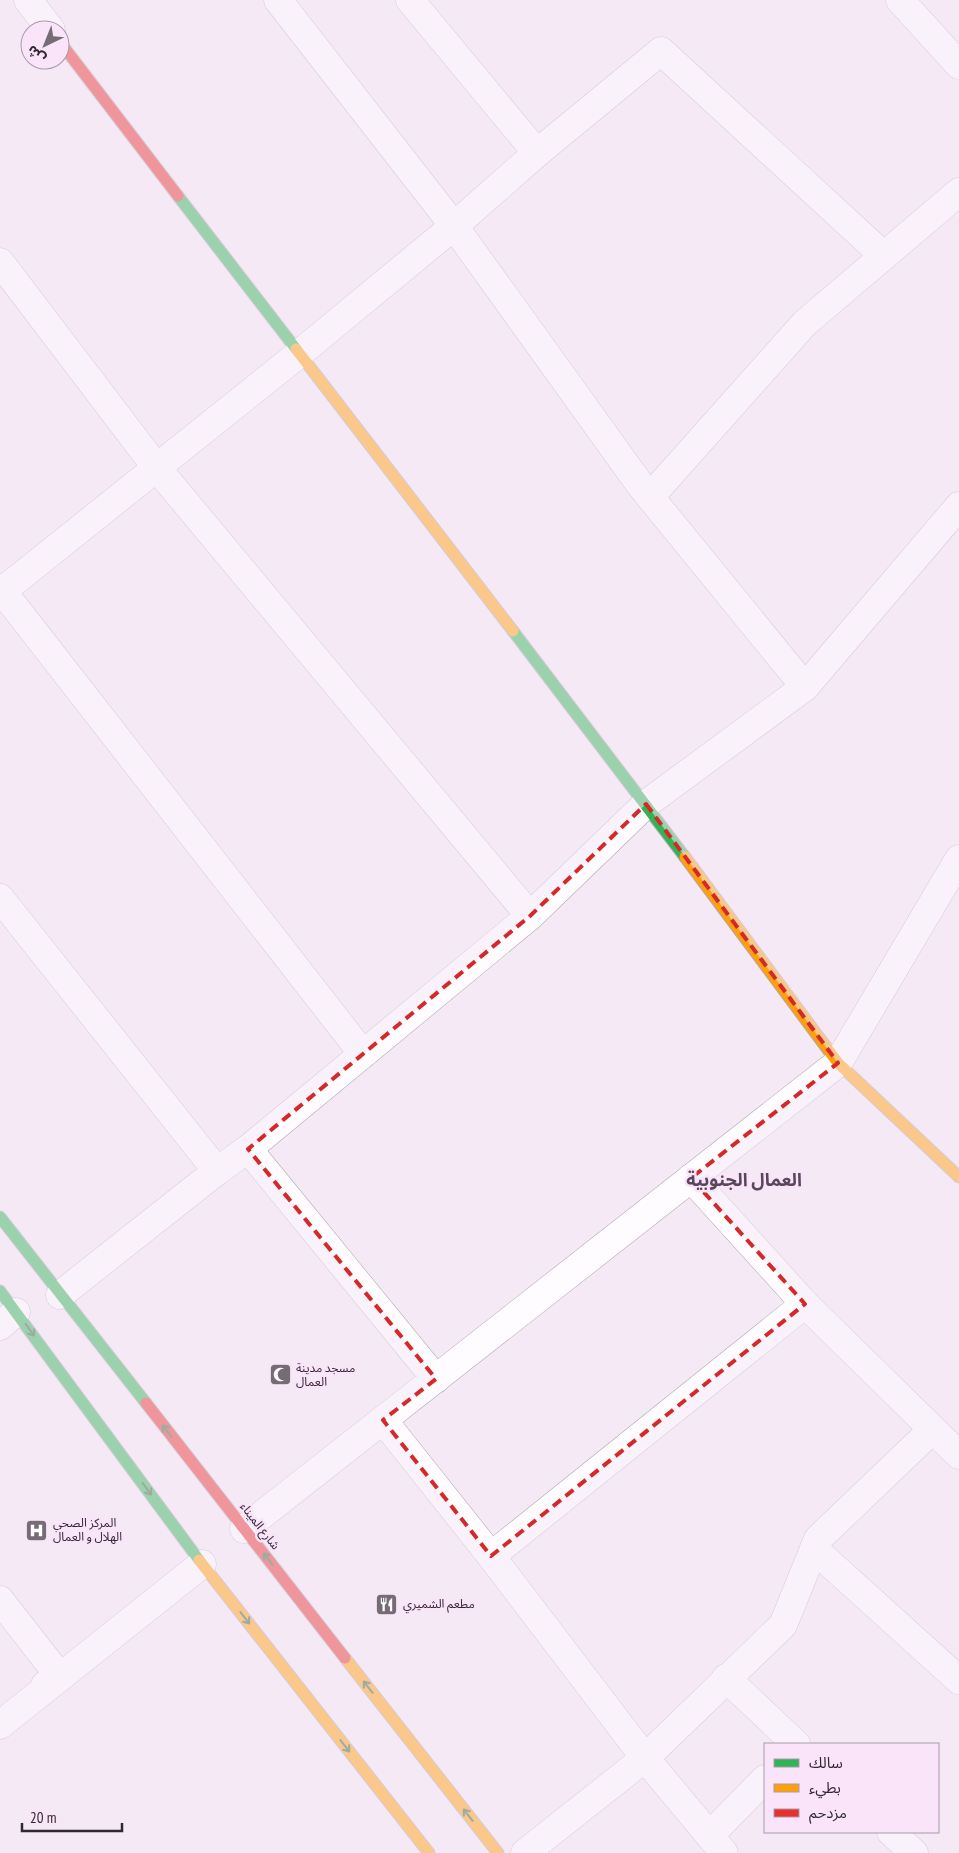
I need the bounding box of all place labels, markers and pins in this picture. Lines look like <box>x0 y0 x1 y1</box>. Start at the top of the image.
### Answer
place label: مسجد مدينة العمال <box>296 1360 355 1389</box>
mosque icon: مسجد مدينة العمال <box>268 1363 292 1387</box>
place label: المركز الصحي الهلال و العمال <box>53 1515 122 1544</box>
hospital icon: المركز الصحي الهلال و العمال <box>25 1518 49 1542</box>
restaurant icon: مطعم الشميري <box>375 1592 399 1616</box>
place label: مطعم الشميري <box>403 1596 475 1614</box>

